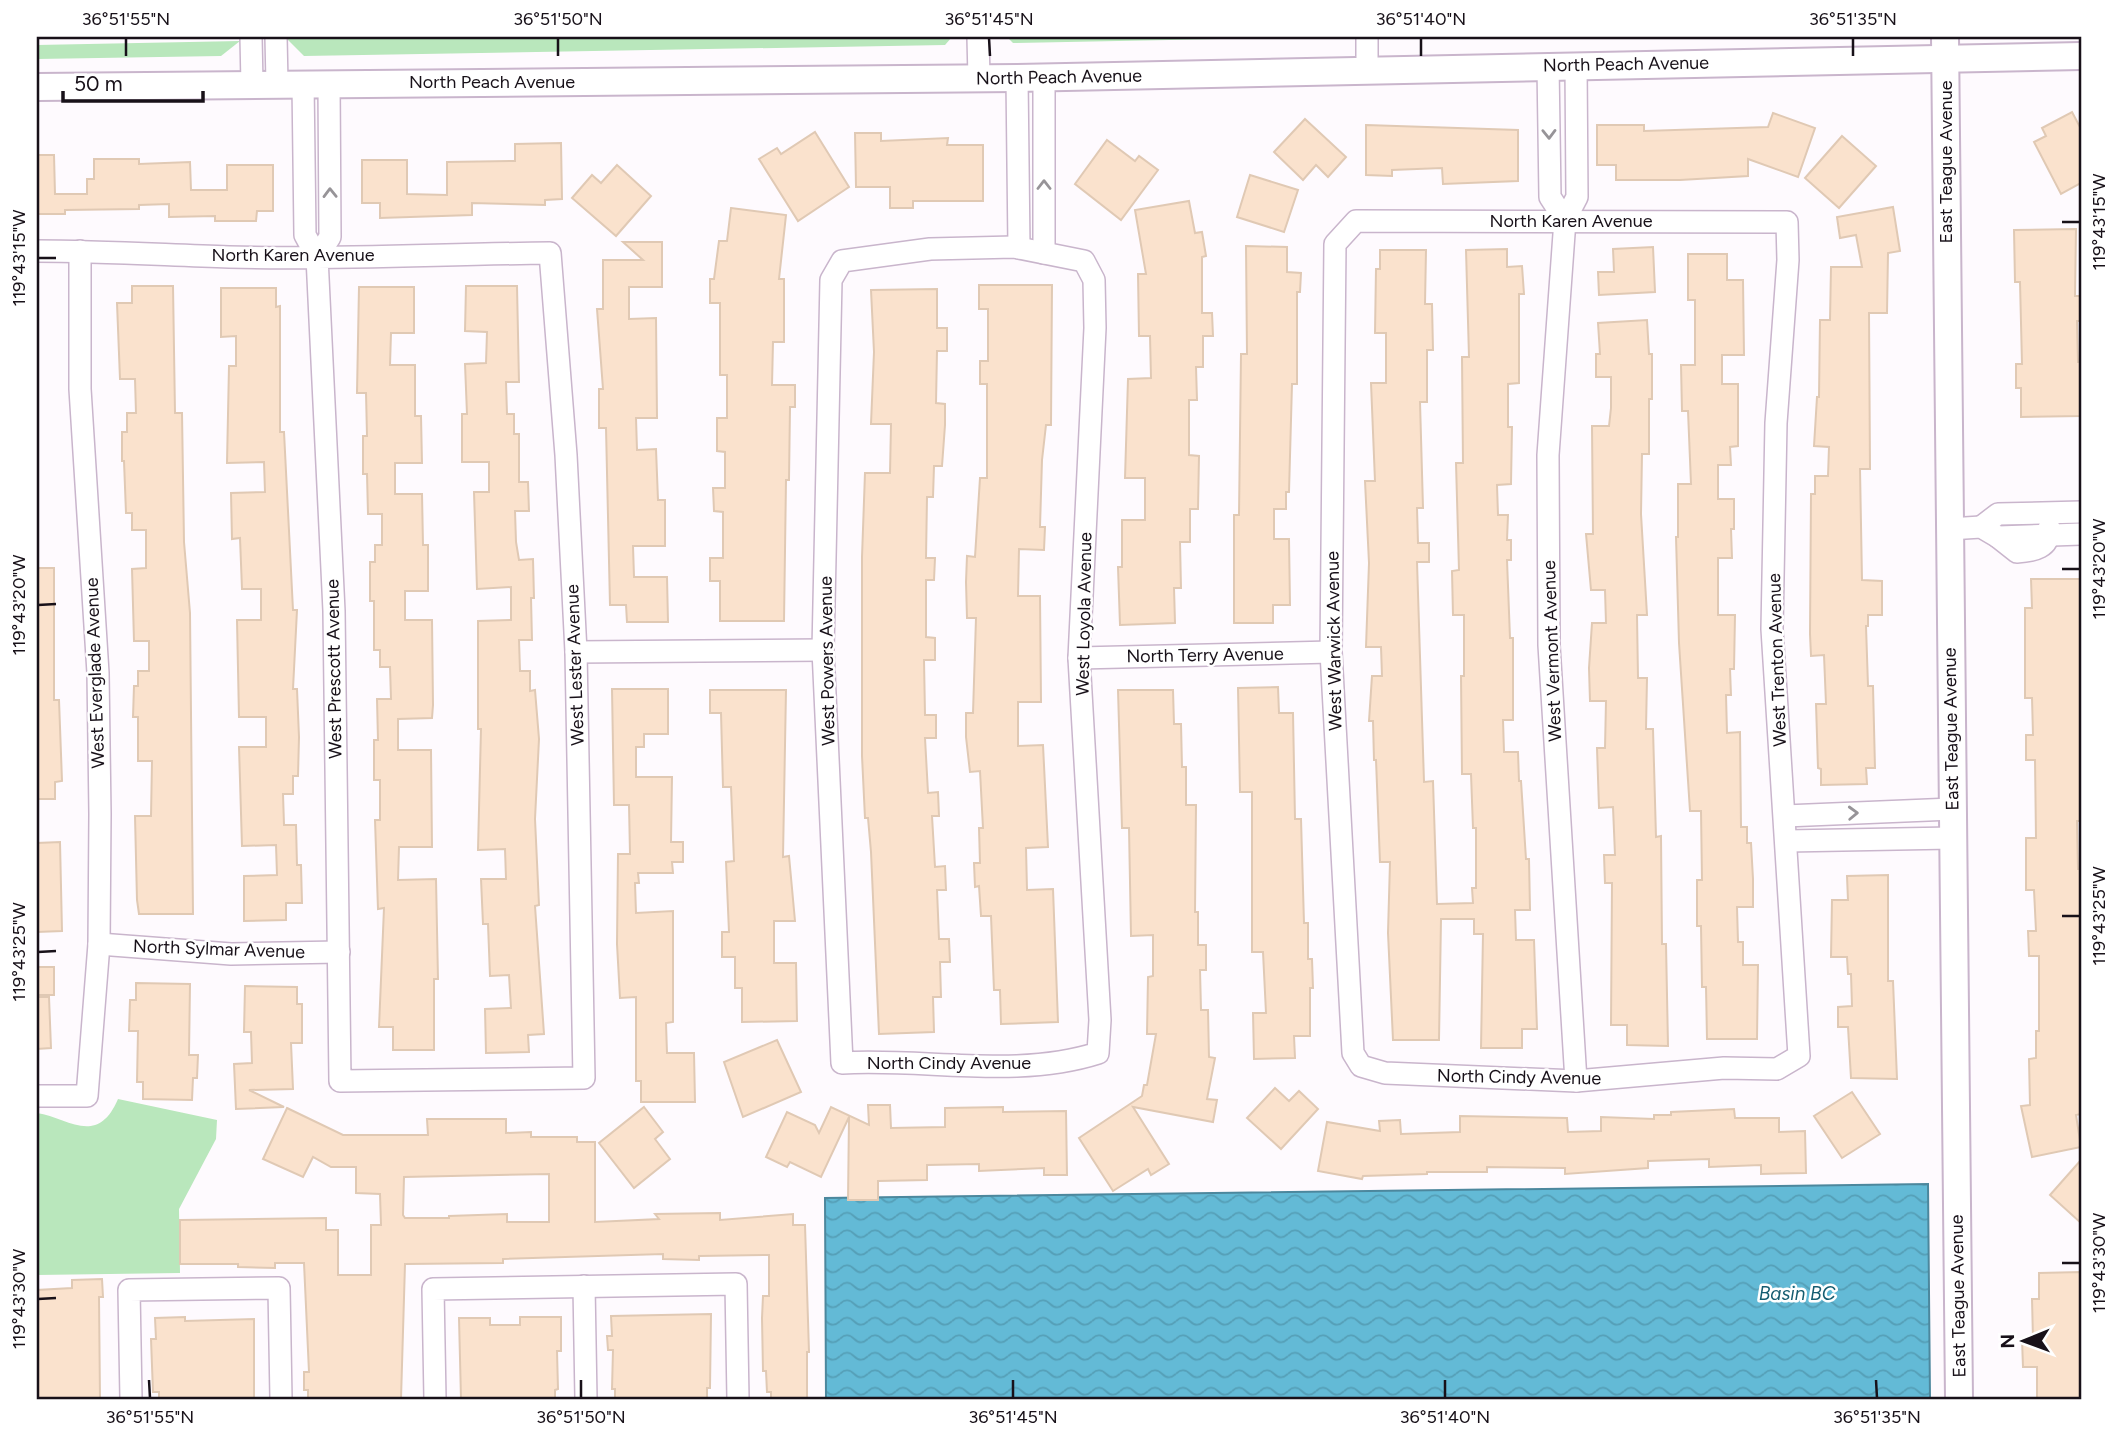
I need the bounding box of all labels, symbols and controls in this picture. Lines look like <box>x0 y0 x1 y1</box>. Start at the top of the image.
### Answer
text: 36°51'55"N <box>82 8 170 30</box>
text: 36°51'50"N <box>513 8 603 30</box>
text: 36°51'45"N <box>944 8 1034 30</box>
text: 36°51'40"N <box>1376 8 1466 30</box>
text: 36°51'35"N <box>1809 8 1897 30</box>
street label: North Peach Avenue <box>1543 52 1709 76</box>
scale bar <box>63 60 203 104</box>
street label: North Peach Avenue <box>976 65 1142 89</box>
text: 50 m <box>74 71 123 96</box>
street label: North Peach Avenue <box>409 71 575 93</box>
street label: East Teague Avenue <box>1935 80 1957 244</box>
one-way arrow <box>1542 129 1557 140</box>
text: 119°43'15"W <box>2088 173 2110 271</box>
one-way arrow <box>1036 179 1052 189</box>
one-way arrow <box>322 187 338 197</box>
text: 119°43'15"W <box>8 209 30 307</box>
street label: North Karen Avenue <box>1489 210 1653 232</box>
street label: North Karen Avenue <box>211 244 375 266</box>
text: 119°43'20"W <box>2088 518 2110 619</box>
street label: West Loyola Avenue <box>1072 532 1096 696</box>
street label: West Warwick Avenue <box>1321 551 1347 731</box>
text: 119°43'20"W <box>8 554 30 655</box>
street label: West Vermont Avenue <box>1538 560 1566 742</box>
street label: West Trenton Avenue <box>1763 573 1791 747</box>
street label: West Powers Avenue <box>815 576 839 746</box>
street label: West Everglade Avenue <box>81 577 109 769</box>
street label: West Prescott Avenue <box>321 579 347 759</box>
street label: West Lester Avenue <box>561 584 589 746</box>
street label: North Terry Avenue <box>1126 643 1284 667</box>
street label: East Teague Avenue <box>1939 647 1963 811</box>
one-way arrow <box>1848 805 1859 820</box>
text: 119°43'25"W <box>2088 865 2110 966</box>
text: 119°43'25"W <box>8 901 30 1002</box>
street label: North Sylmar Avenue <box>133 935 306 963</box>
street label: North Cindy Avenue <box>867 1052 1031 1074</box>
street label: North Cindy Avenue <box>1437 1065 1601 1089</box>
text: 119°43'30"W <box>2088 1212 2110 1313</box>
street label: East Teague Avenue <box>1946 1214 1970 1378</box>
text: 119°43'30"W <box>8 1248 30 1349</box>
water label: Basin BC <box>1759 1282 1836 1305</box>
north arrow <box>1988 1306 2058 1376</box>
text: N <box>1996 1334 2019 1349</box>
text: 36°51'55"N <box>106 1406 194 1428</box>
text: 36°51'50"N <box>536 1406 626 1428</box>
text: 36°51'45"N <box>968 1406 1058 1428</box>
text: 36°51'40"N <box>1400 1406 1490 1428</box>
text: 36°51'35"N <box>1833 1406 1921 1428</box>

